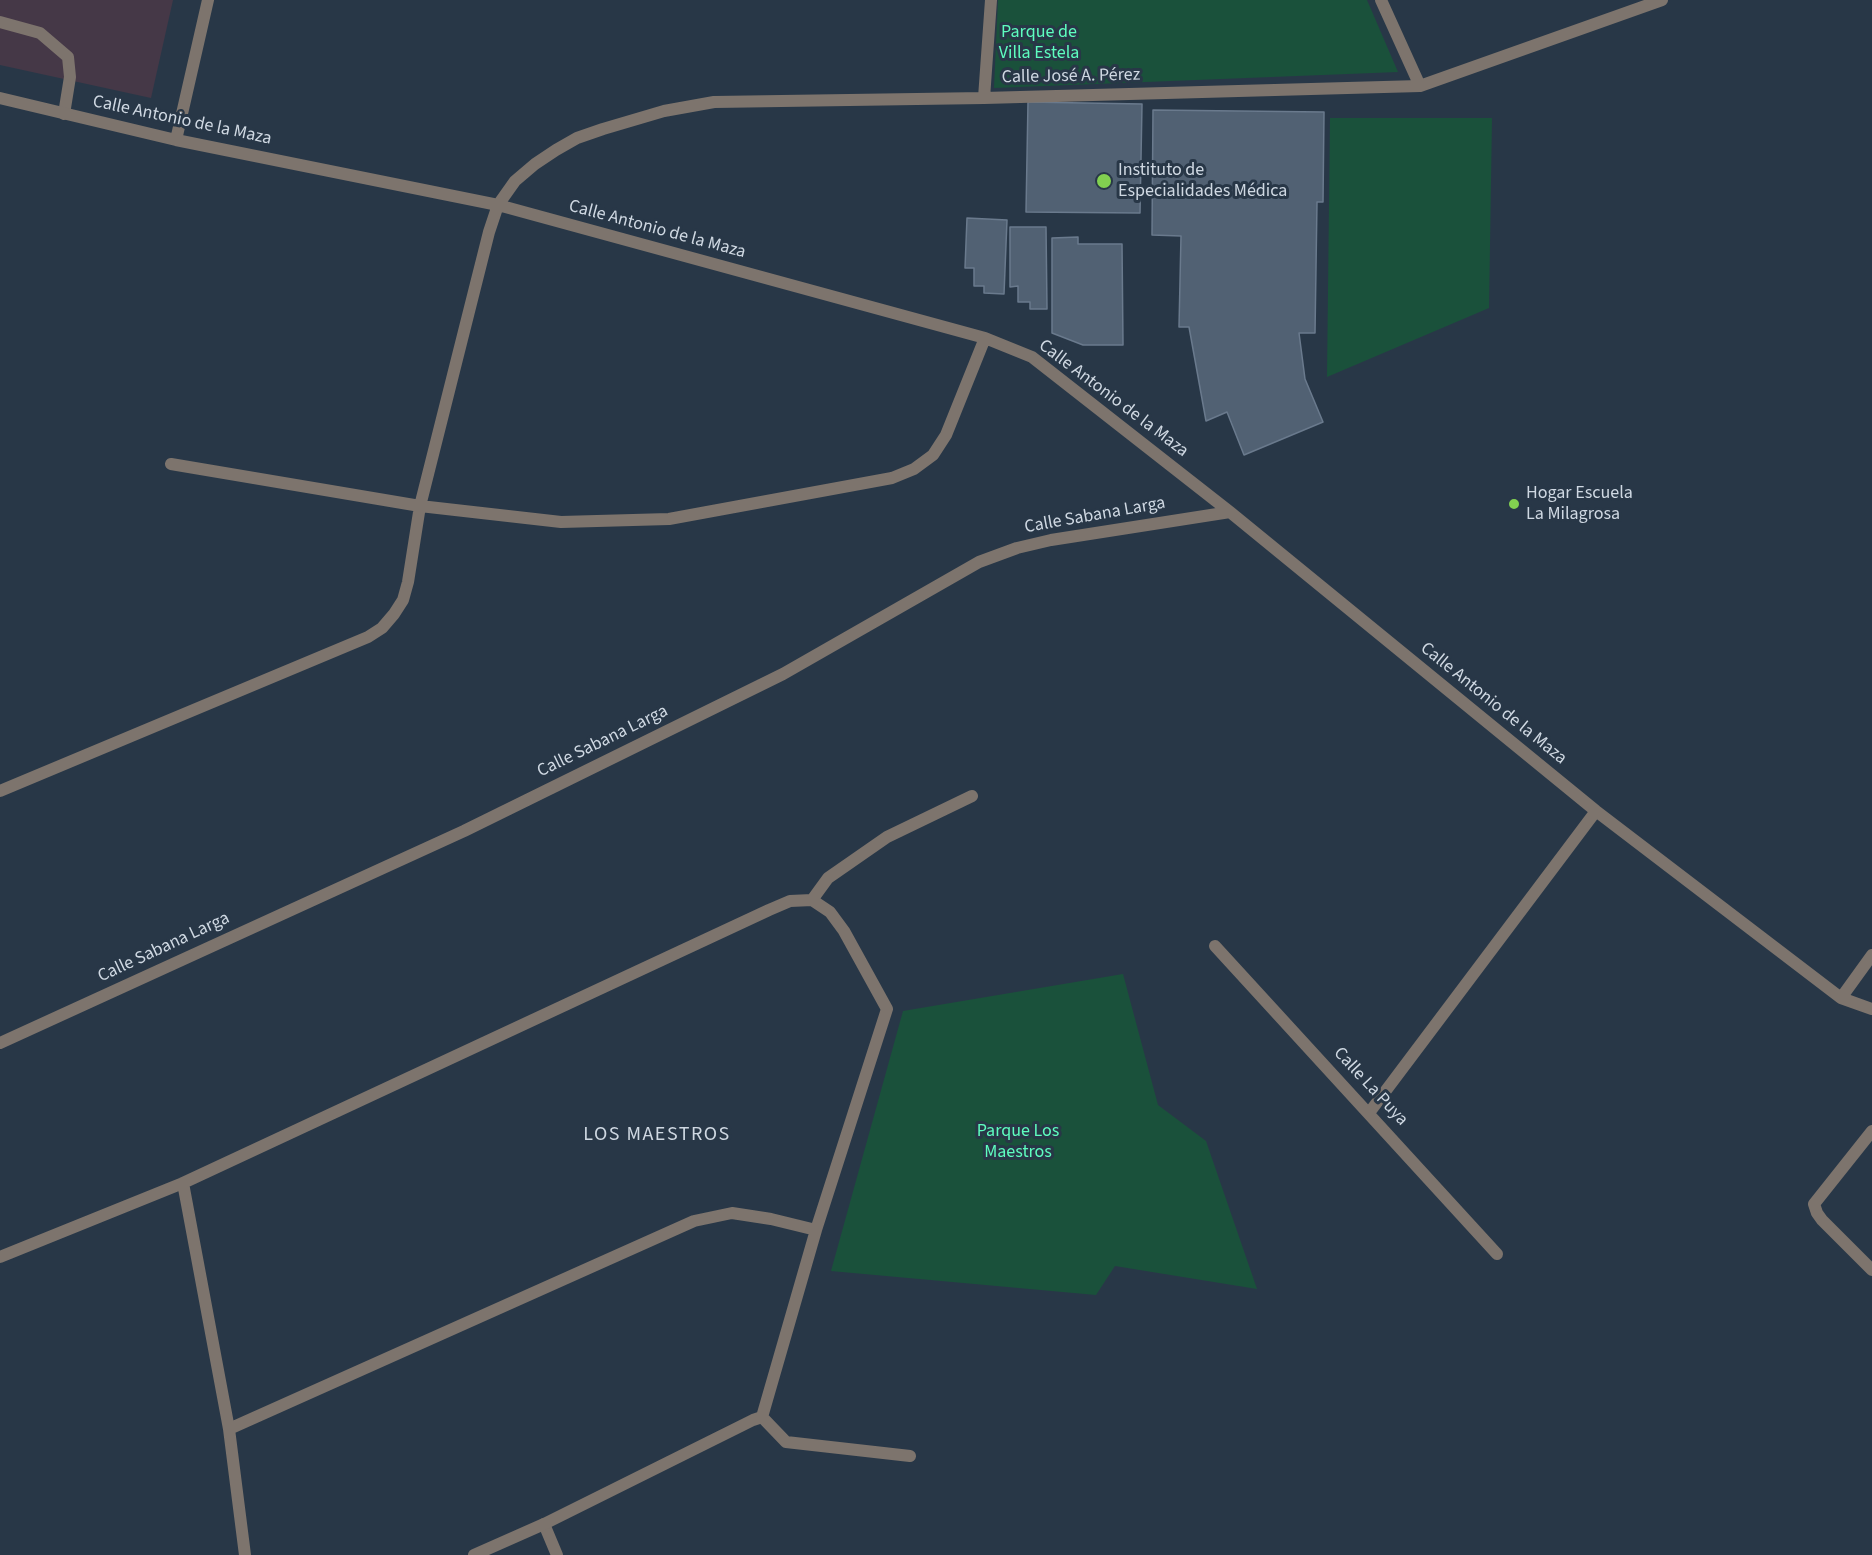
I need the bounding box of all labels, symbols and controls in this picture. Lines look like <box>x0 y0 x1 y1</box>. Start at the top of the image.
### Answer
park label: Parque de Villa Estela <box>999 22 1079 64</box>
street label: Calle José A. Pérez <box>1001 65 1141 89</box>
street label: Calle Antonio de la Maza <box>91 92 273 150</box>
place label: Instituto de Especialidades Médica <box>1118 160 1287 202</box>
marker: Instituto de Especialidades Médica <box>1095 172 1113 190</box>
street label: Calle Antonio de la Maza <box>566 196 748 264</box>
street label: Calle Antonio de la Maza <box>1034 336 1192 462</box>
place label: Hogar Escuela La Milagrosa <box>1526 483 1633 526</box>
street label: Calle Sabana Larga <box>1023 493 1167 539</box>
marker: Hogar Escuela La Milagrosa <box>1507 497 1521 511</box>
street label: Calle Antonio de la Maza <box>1415 638 1571 770</box>
street label: Calle Sabana Larga <box>534 701 672 783</box>
street label: Calle Sabana Larga <box>95 908 233 988</box>
street label: Calle La Puya <box>1328 1043 1412 1131</box>
park label: Parque Los Maestros <box>977 1121 1059 1164</box>
district label: LOS MAESTROS <box>583 1124 731 1148</box>

